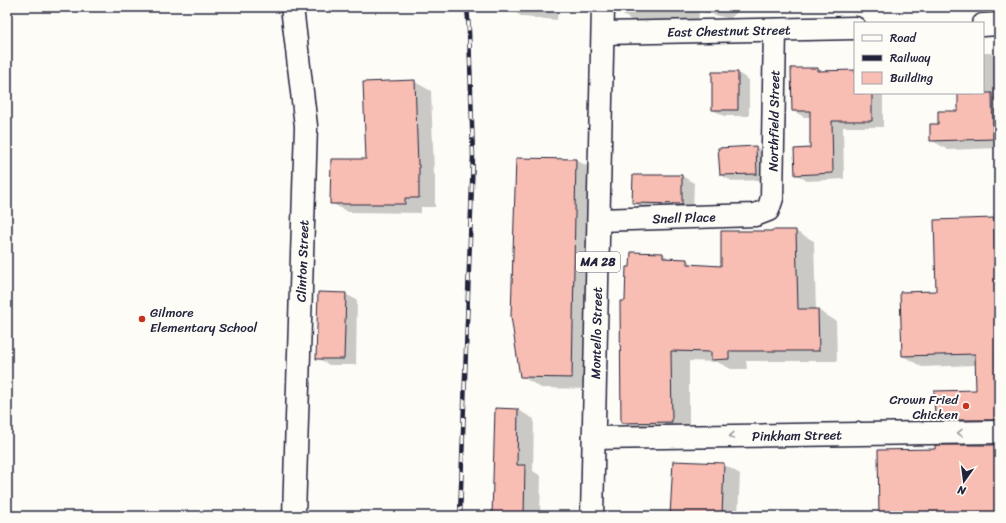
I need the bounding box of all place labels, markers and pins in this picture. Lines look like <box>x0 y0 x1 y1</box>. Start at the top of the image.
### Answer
place label: Gilmore Elementary School <box>150 301 258 339</box>
marker: Gilmore Elementary School <box>137 314 147 324</box>
place label: Crown Fried Chicken <box>889 388 959 426</box>
marker: Crown Fried Chicken <box>961 401 971 411</box>

